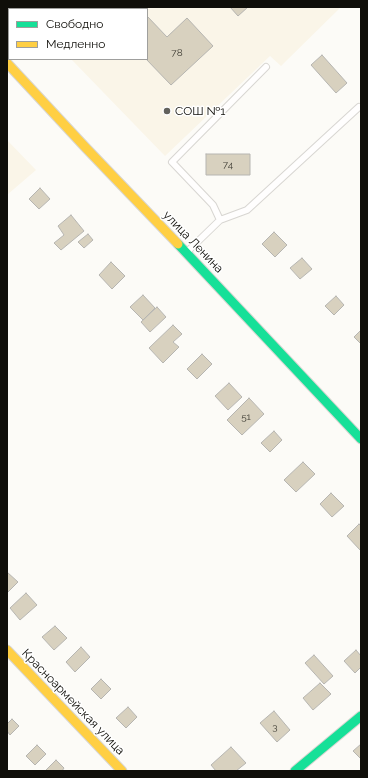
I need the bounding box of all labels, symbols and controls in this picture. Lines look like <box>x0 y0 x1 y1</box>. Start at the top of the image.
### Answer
legend <box>8 8 148 60</box>
text: Свободно <box>46 17 103 31</box>
text: Медленно <box>46 37 105 51</box>
house number: 78 <box>171 47 183 59</box>
place label: СОШ №1 <box>175 104 225 118</box>
marker: СОШ №1 <box>162 106 172 116</box>
house number: 74 <box>223 159 233 171</box>
street label: улица Ленина <box>160 208 226 276</box>
house number: 51 <box>241 411 251 423</box>
street label: Красноармейская улица <box>19 646 127 758</box>
house number: 3 <box>272 721 278 733</box>

